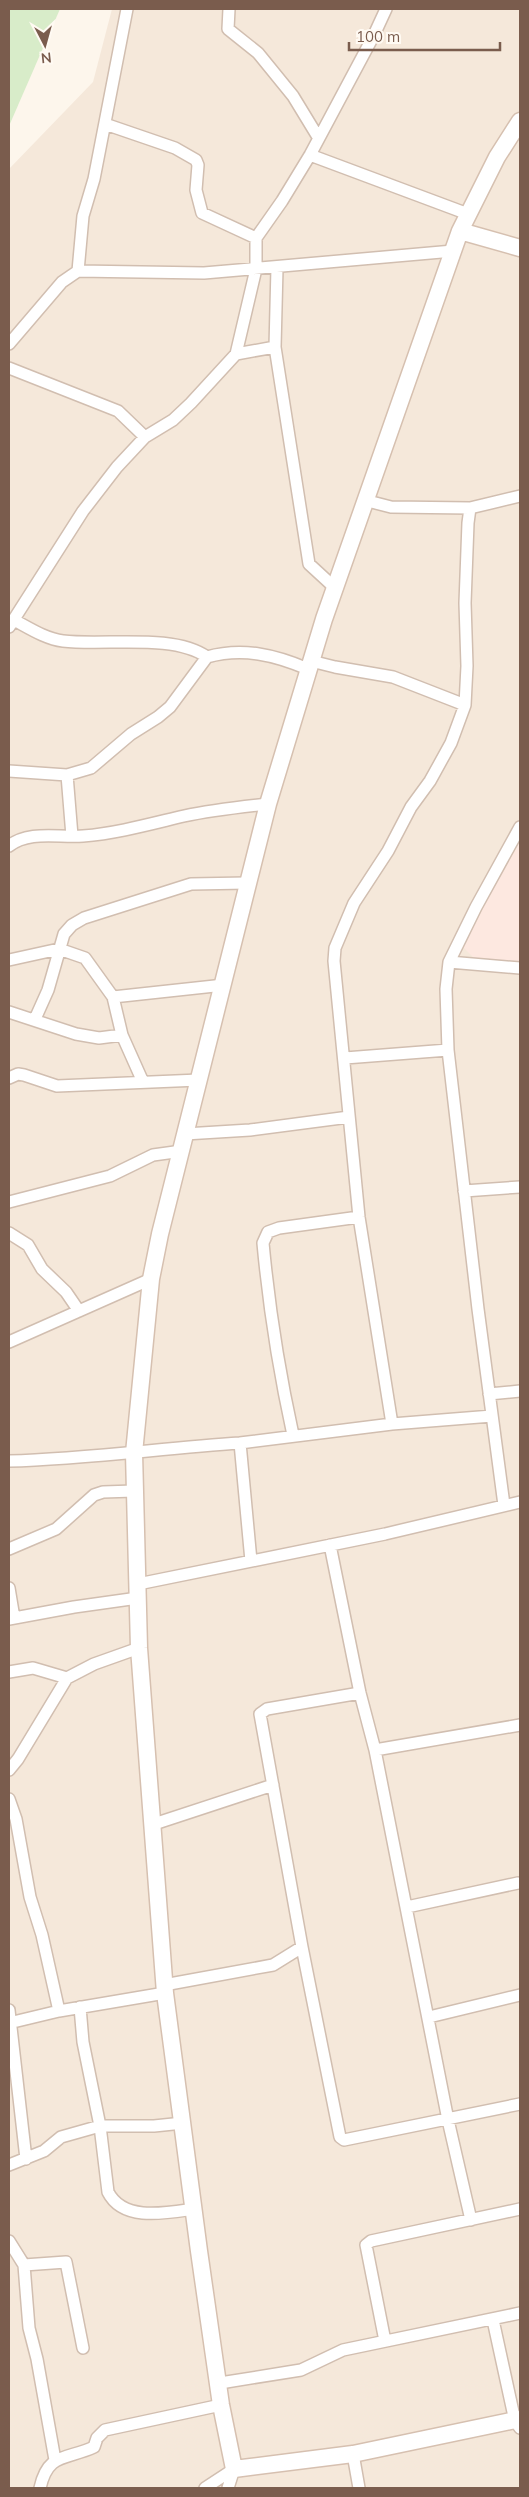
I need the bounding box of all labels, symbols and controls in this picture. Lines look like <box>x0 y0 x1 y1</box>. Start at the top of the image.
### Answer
north arrow <box>20 20 70 70</box>
scale bar <box>349 20 500 52</box>
text: 100 m <box>356 27 400 46</box>
text: N <box>40 48 53 67</box>

